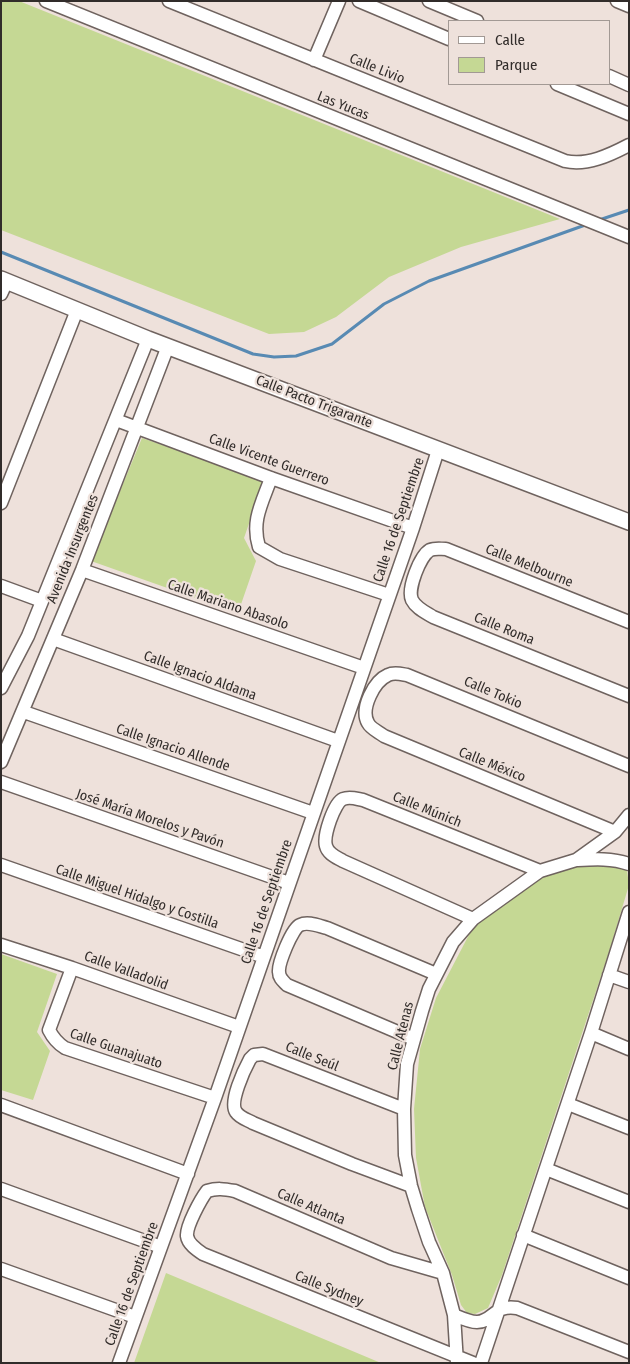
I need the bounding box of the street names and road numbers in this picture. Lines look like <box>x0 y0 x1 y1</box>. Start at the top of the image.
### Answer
street label: Calle Livio <box>347 50 407 88</box>
street label: Las Yucas <box>315 88 371 124</box>
street label: Calle Pacto Trigarante <box>253 372 375 432</box>
street label: Calle Vicente Guerrero <box>207 430 331 490</box>
street label: Calle 16 de Septiembre <box>370 456 428 584</box>
street label: Avenida Insurgentes <box>43 492 103 606</box>
street label: Calle Melbourne <box>483 541 575 591</box>
street label: Calle Mariano Abasolo <box>165 576 291 634</box>
street label: Calle Roma <box>471 609 537 649</box>
street label: Calle Ignacio Aldama <box>141 648 259 704</box>
street label: Calle Tokio <box>461 673 525 713</box>
street label: Calle Ignacio Allende <box>114 721 232 775</box>
street label: Calle México <box>456 744 528 786</box>
street label: José María Morelos y Pavón <box>74 786 226 852</box>
street label: Calle Múnich <box>390 789 464 831</box>
street label: Calle 16 de Septiembre <box>238 838 296 966</box>
street label: Calle Miguel Hidalgo y Costilla <box>53 861 221 933</box>
street label: Calle Valladolid <box>82 948 170 994</box>
street label: Calle Atenas <box>384 1000 418 1072</box>
street label: Calle Guanajuato <box>67 1025 165 1073</box>
street label: Calle Seúl <box>283 1039 341 1075</box>
street label: Calle Atlanta <box>274 1185 348 1229</box>
street label: Calle 16 de Septiembre <box>102 1220 162 1348</box>
street label: Calle Sydney <box>292 1268 366 1310</box>

